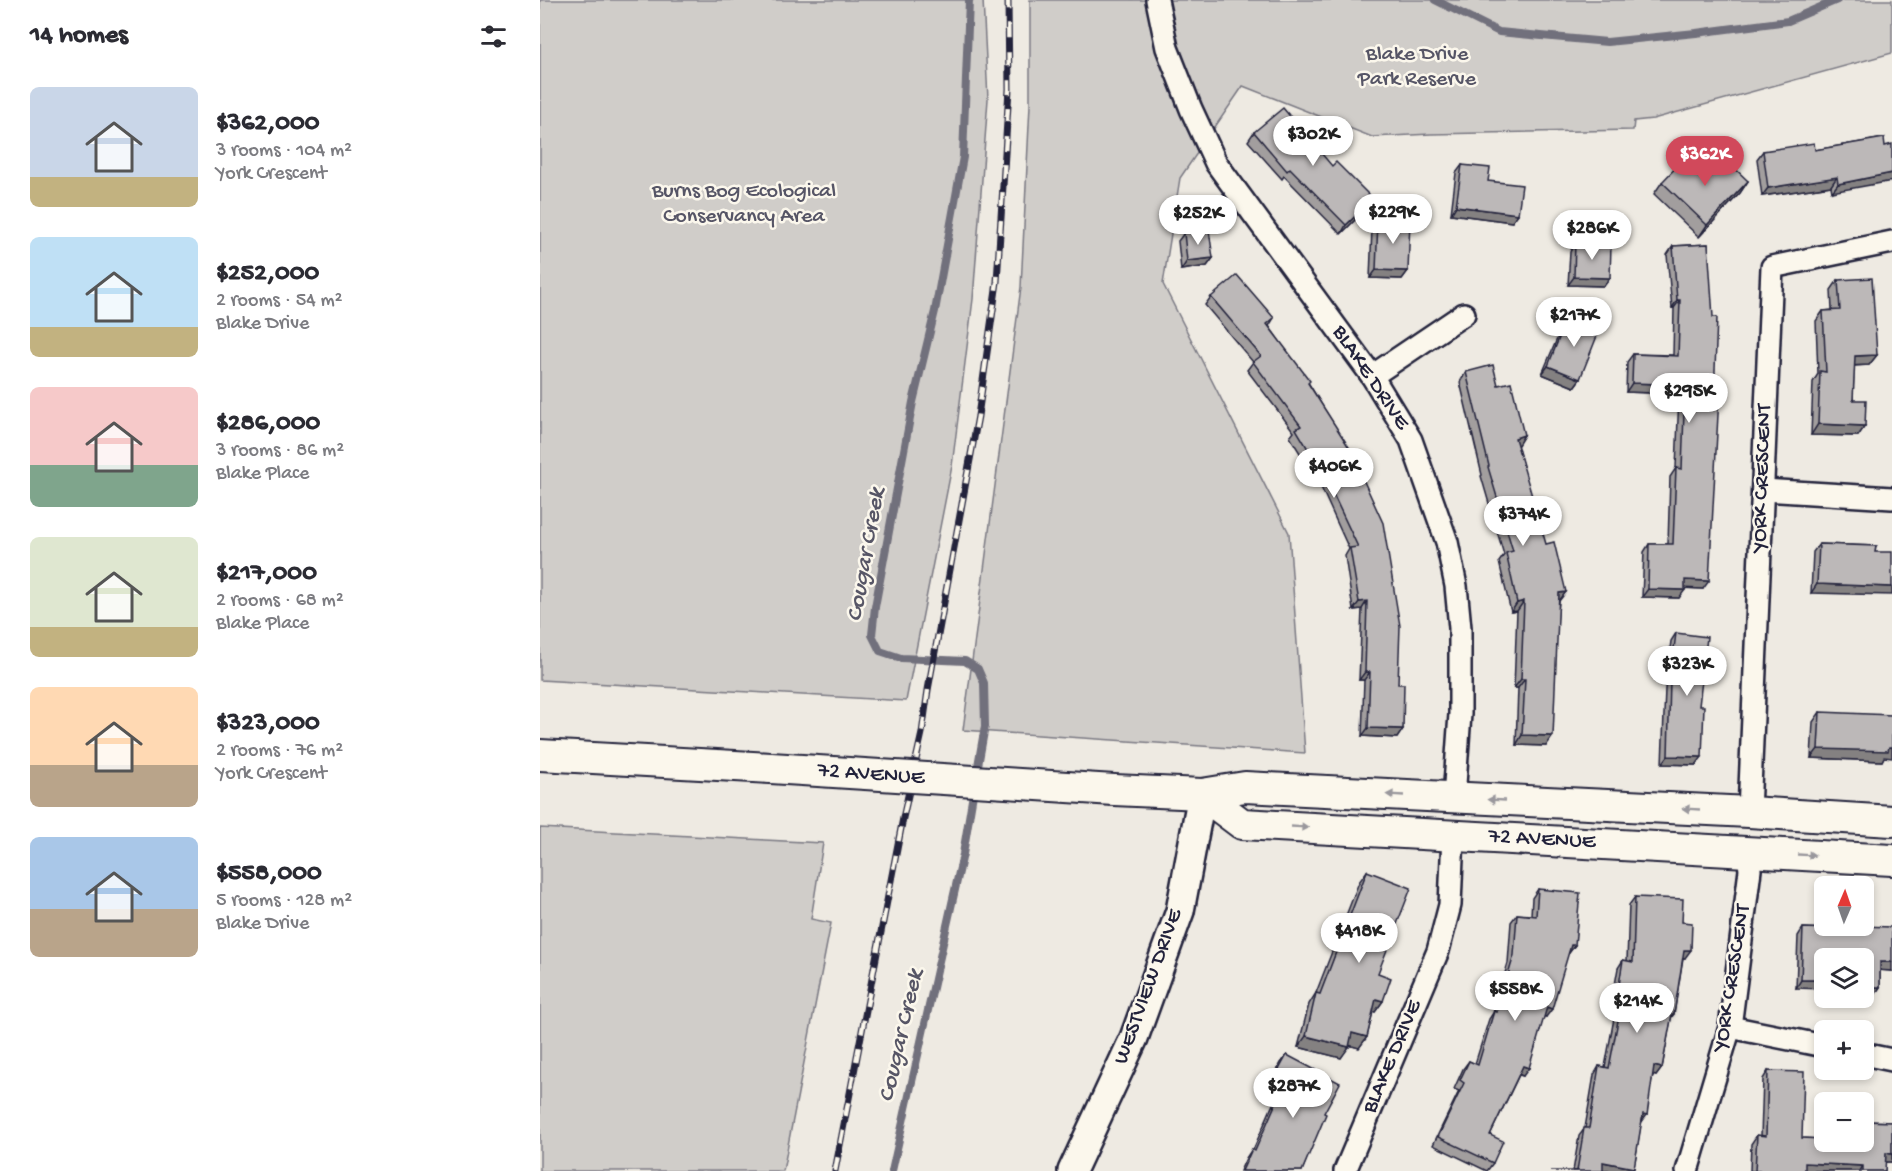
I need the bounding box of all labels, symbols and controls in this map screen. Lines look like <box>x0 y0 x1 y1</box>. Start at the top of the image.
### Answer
icon: filters <box>477 20 510 53</box>
text: 14 homes <box>30 21 128 52</box>
park label: Blake Drive Park Reserve <box>1357 42 1477 93</box>
text: $362,000 <box>216 109 320 140</box>
icon: home <box>78 111 150 183</box>
pin: $302K <box>1271 116 1355 167</box>
text: $302K <box>1287 124 1339 147</box>
pin: $362K <box>1663 136 1747 187</box>
text: 3 rooms · 104 m² <box>216 140 352 163</box>
text: $362K <box>1680 144 1730 167</box>
text: York Crescent <box>216 163 327 186</box>
park label: Burns Bog Ecological Conservancy Area <box>651 179 836 230</box>
pin: $229K <box>1351 194 1435 245</box>
pin: $252K <box>1156 195 1240 246</box>
text: $229K <box>1368 202 1418 225</box>
text: $252K <box>1173 203 1223 226</box>
pin: $286K <box>1550 210 1634 261</box>
text: $286K <box>1567 218 1617 241</box>
text: $252,000 <box>216 259 319 290</box>
icon: home <box>78 261 150 333</box>
text: 2 rooms · 54 m² <box>216 290 343 313</box>
pin: $217K <box>1532 297 1616 348</box>
text: $217K <box>1550 305 1598 328</box>
text: Blake Drive <box>216 313 309 336</box>
street label: BLAKE DRIVE <box>1325 320 1415 436</box>
pin: $295K <box>1647 373 1731 424</box>
text: $295K <box>1664 381 1714 404</box>
street label: YORK CRESCENT <box>1747 402 1779 554</box>
text: $286,000 <box>216 409 320 440</box>
icon: home <box>78 411 150 483</box>
text: 3 rooms · 86 m² <box>216 440 344 463</box>
pin: $406K <box>1292 448 1376 499</box>
text: $406K <box>1309 456 1359 479</box>
text: Blake Place <box>216 463 309 486</box>
water label: Cougar Creek <box>841 484 893 624</box>
pin: $374K <box>1481 496 1565 547</box>
text: $374K <box>1498 504 1548 527</box>
text: $217,000 <box>216 559 317 590</box>
icon: home <box>78 561 150 633</box>
text: 2 rooms · 68 m² <box>216 590 344 613</box>
text: Blake Place <box>216 613 309 636</box>
pin: $323K <box>1645 646 1729 697</box>
text: $323K <box>1662 654 1712 677</box>
text: $323,000 <box>216 709 320 740</box>
icon: home <box>78 711 150 783</box>
text: 2 rooms · 76 m² <box>216 740 343 763</box>
street label: 72 AVENUE <box>816 758 927 792</box>
text: York Crescent <box>216 763 327 786</box>
one-way arrow <box>1386 790 1405 799</box>
one-way arrow <box>1487 795 1506 804</box>
one-way arrow <box>1681 805 1700 814</box>
one-way arrow <box>1291 822 1310 831</box>
street label: 72 AVENUE <box>1487 824 1597 856</box>
one-way arrow <box>1797 850 1816 860</box>
text: $558,000 <box>216 859 322 890</box>
icon: home <box>78 861 150 933</box>
north arrow <box>1814 876 1874 936</box>
map controls <box>1814 876 1874 1152</box>
text: 5 rooms · 128 m² <box>216 890 352 913</box>
street label: YORK CRESCENT <box>1708 901 1758 1055</box>
street label: WESTVIEW DRIVE <box>1109 905 1190 1068</box>
text: Blake Drive <box>216 913 309 936</box>
pin: $418K <box>1317 913 1401 964</box>
text: $418K <box>1335 921 1383 944</box>
button: layers <box>1814 948 1874 1008</box>
water label: Cougar Creek <box>873 965 932 1105</box>
pin: $558K <box>1473 971 1557 1022</box>
text: $558K <box>1489 979 1541 1002</box>
pin: $214K <box>1595 983 1679 1034</box>
text: $214K <box>1613 991 1661 1014</box>
street label: BLAKE DRIVE <box>1357 995 1429 1118</box>
button: + <box>1814 1020 1874 1080</box>
pin: $287K <box>1251 1068 1335 1119</box>
text: $287K <box>1267 1076 1319 1099</box>
button: − <box>1814 1092 1874 1152</box>

